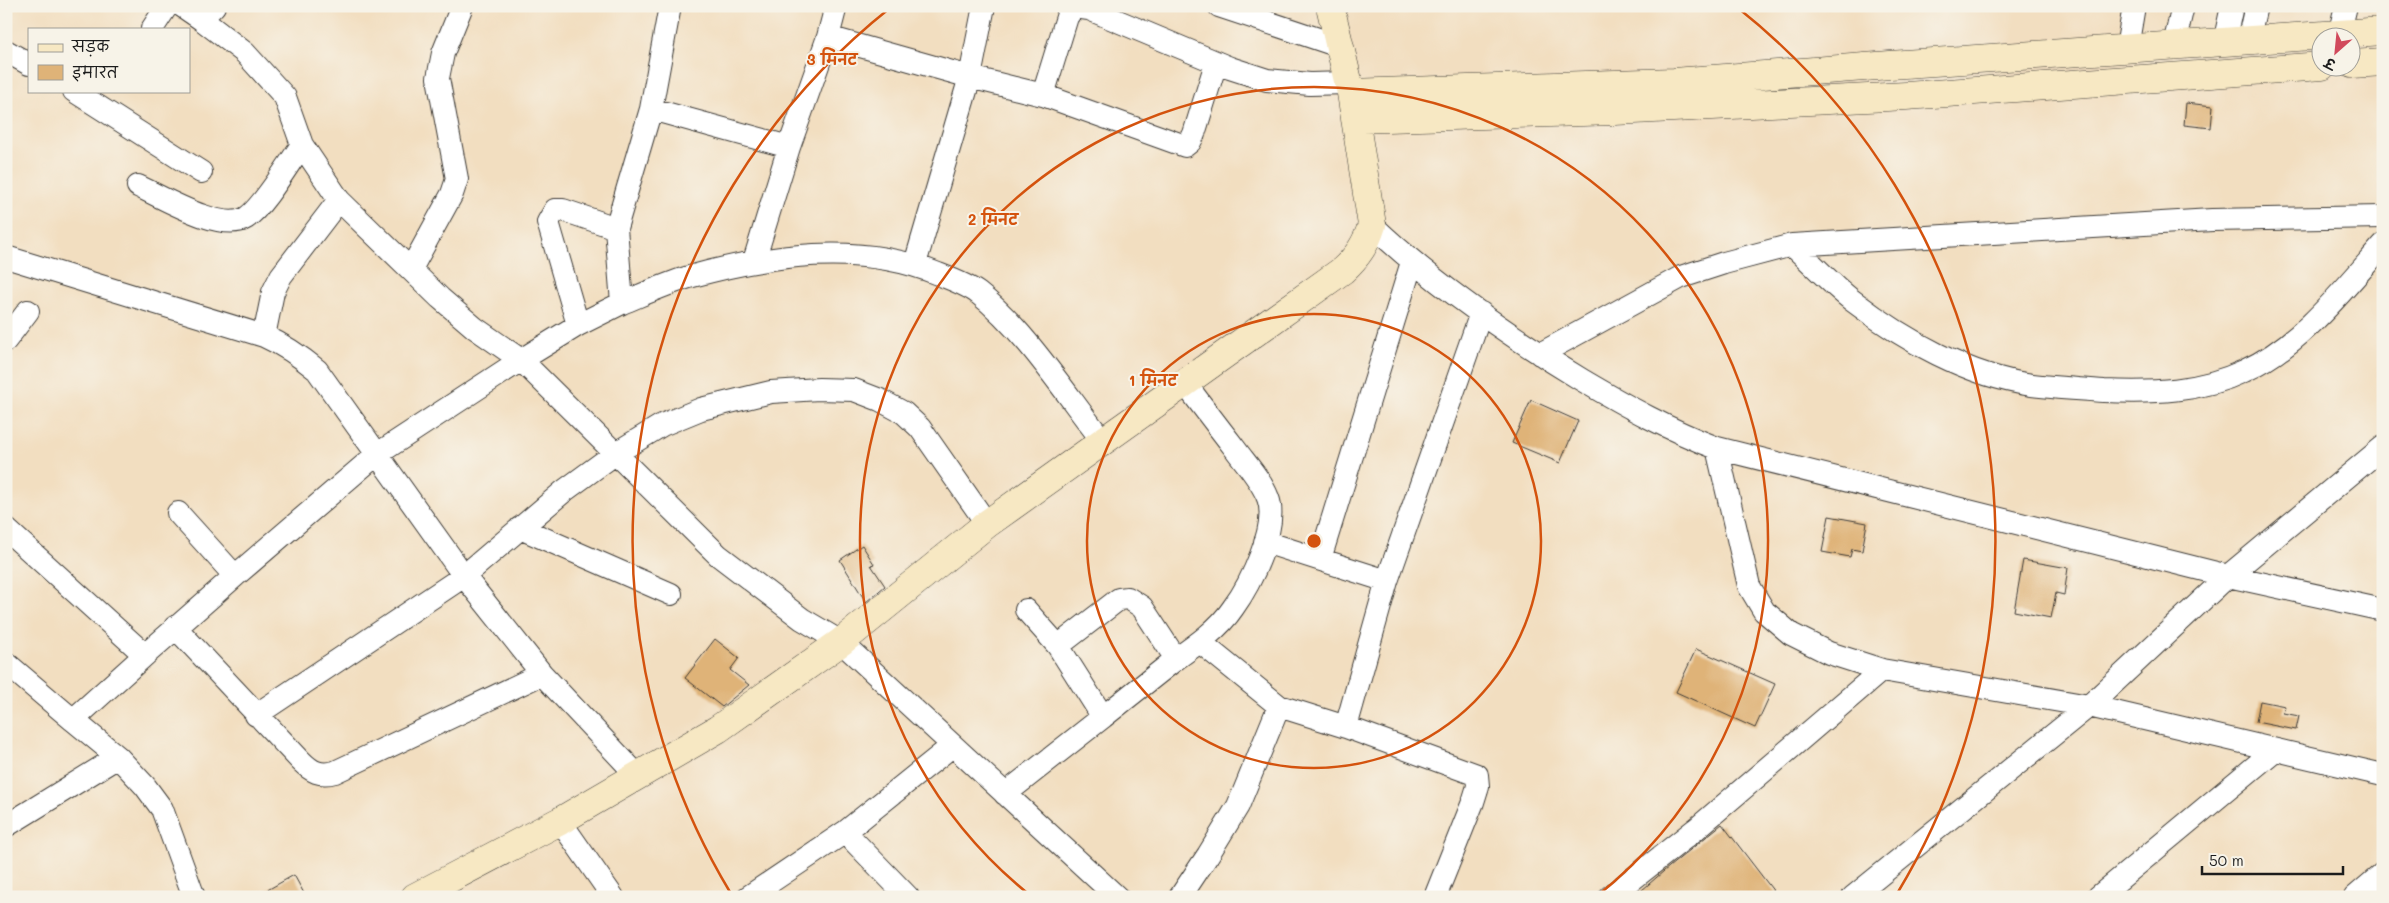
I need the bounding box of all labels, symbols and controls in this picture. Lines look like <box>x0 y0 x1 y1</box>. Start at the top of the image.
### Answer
legend <box>28 28 190 92</box>
north arrow <box>2312 28 2362 78</box>
text: सड़क <box>71 36 110 57</box>
text: 3 मिनट <box>807 47 859 69</box>
text: उ <box>2320 53 2340 76</box>
text: इमारत <box>72 62 119 82</box>
text: 2 मिनट <box>968 207 1019 229</box>
text: 1 मिनट <box>1129 368 1178 390</box>
centre of rings <box>1305 532 1323 550</box>
scale bar <box>2202 843 2343 875</box>
text: 50 m <box>2209 850 2244 870</box>

